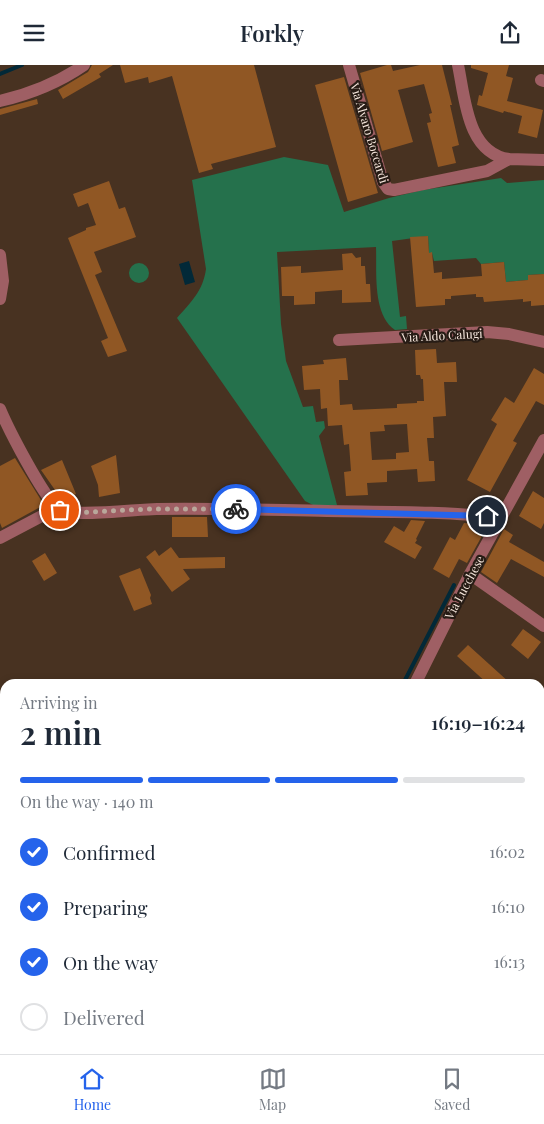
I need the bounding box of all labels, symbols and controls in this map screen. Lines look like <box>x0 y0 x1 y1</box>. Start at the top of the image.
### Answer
text: Forkly <box>240 18 304 48</box>
icon: menu <box>20 19 48 47</box>
icon: share <box>496 19 524 47</box>
street label: Via Alvaro Boccardi <box>347 80 393 185</box>
street label: Via Aldo Calugi <box>400 325 483 345</box>
courier <box>211 484 261 534</box>
pin <box>39 489 81 531</box>
icon: bike <box>222 495 250 523</box>
pin <box>466 495 508 537</box>
icon: bag <box>46 496 74 524</box>
icon: home <box>473 502 501 530</box>
street label: Via Lucchese <box>440 552 487 622</box>
text: Arriving in <box>20 692 98 713</box>
text: 16:19–16:24 <box>431 709 525 735</box>
text: 2 min <box>20 710 102 753</box>
text: On the way · 140 m <box>20 791 153 812</box>
icon: check <box>20 838 48 866</box>
text: Confirmed <box>63 839 156 865</box>
text: 16:02 <box>489 841 525 862</box>
icon: check <box>20 893 48 921</box>
text: Preparing <box>63 894 148 920</box>
text: 16:10 <box>491 896 525 917</box>
icon: check <box>20 948 48 976</box>
text: On the way <box>63 949 158 975</box>
text: 16:13 <box>494 951 525 972</box>
text: Delivered <box>63 1004 145 1030</box>
tab: Home <box>74 1065 111 1114</box>
tab: Map <box>259 1065 287 1114</box>
tab: Saved <box>434 1065 470 1114</box>

